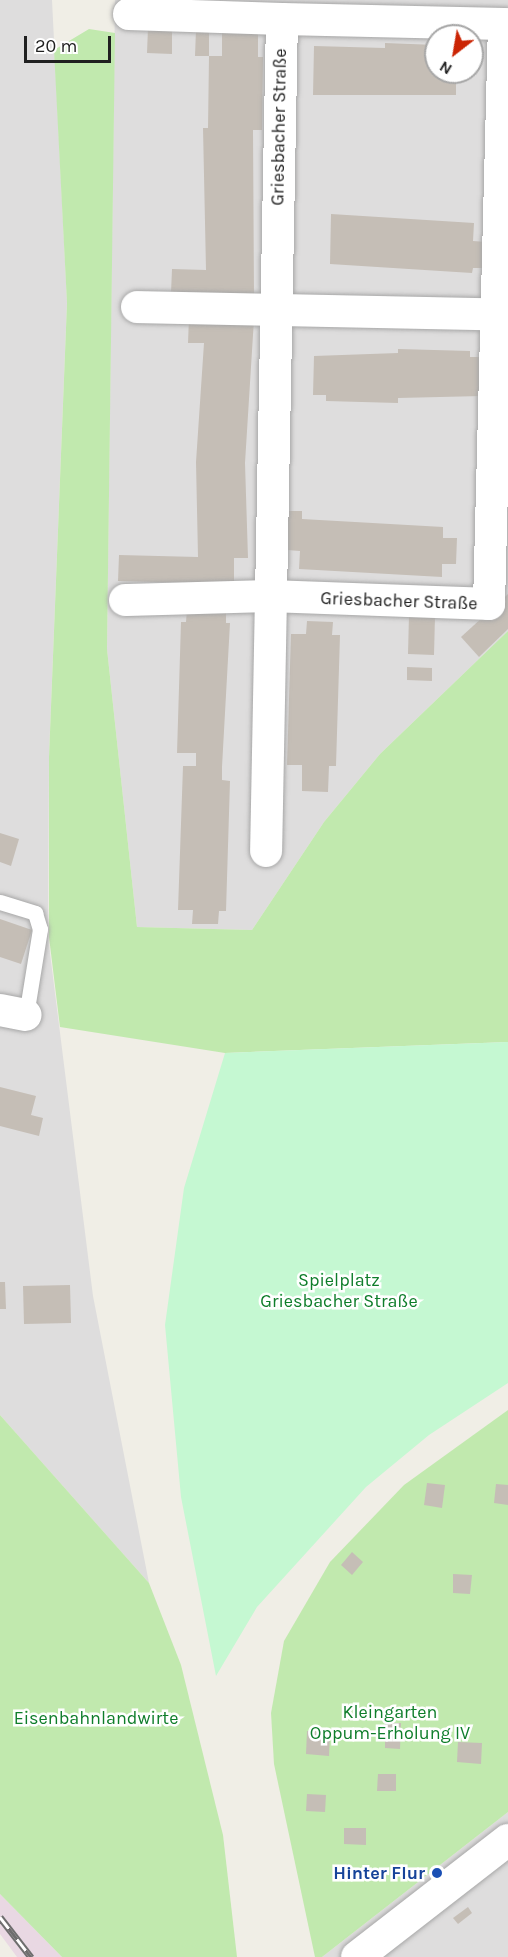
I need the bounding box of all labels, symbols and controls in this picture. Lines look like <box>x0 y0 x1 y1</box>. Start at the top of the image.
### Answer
scale bar <box>27 24 114 62</box>
north arrow <box>424 24 484 84</box>
text: 20 m <box>35 35 77 57</box>
street label: Griesbacher Straße <box>267 48 291 206</box>
text: N <box>436 57 455 79</box>
street label: Griesbacher Straße <box>320 587 478 615</box>
park label: Spielplatz Griesbacher Straße <box>260 1270 418 1312</box>
park label: Kleingarten Oppum-Erholung IV <box>310 1702 470 1744</box>
park label: Eisenbahnlandwirte <box>14 1707 178 1729</box>
place label: Hinter Flur <box>333 1862 425 1884</box>
marker: Hinter Flur <box>430 1866 444 1880</box>

